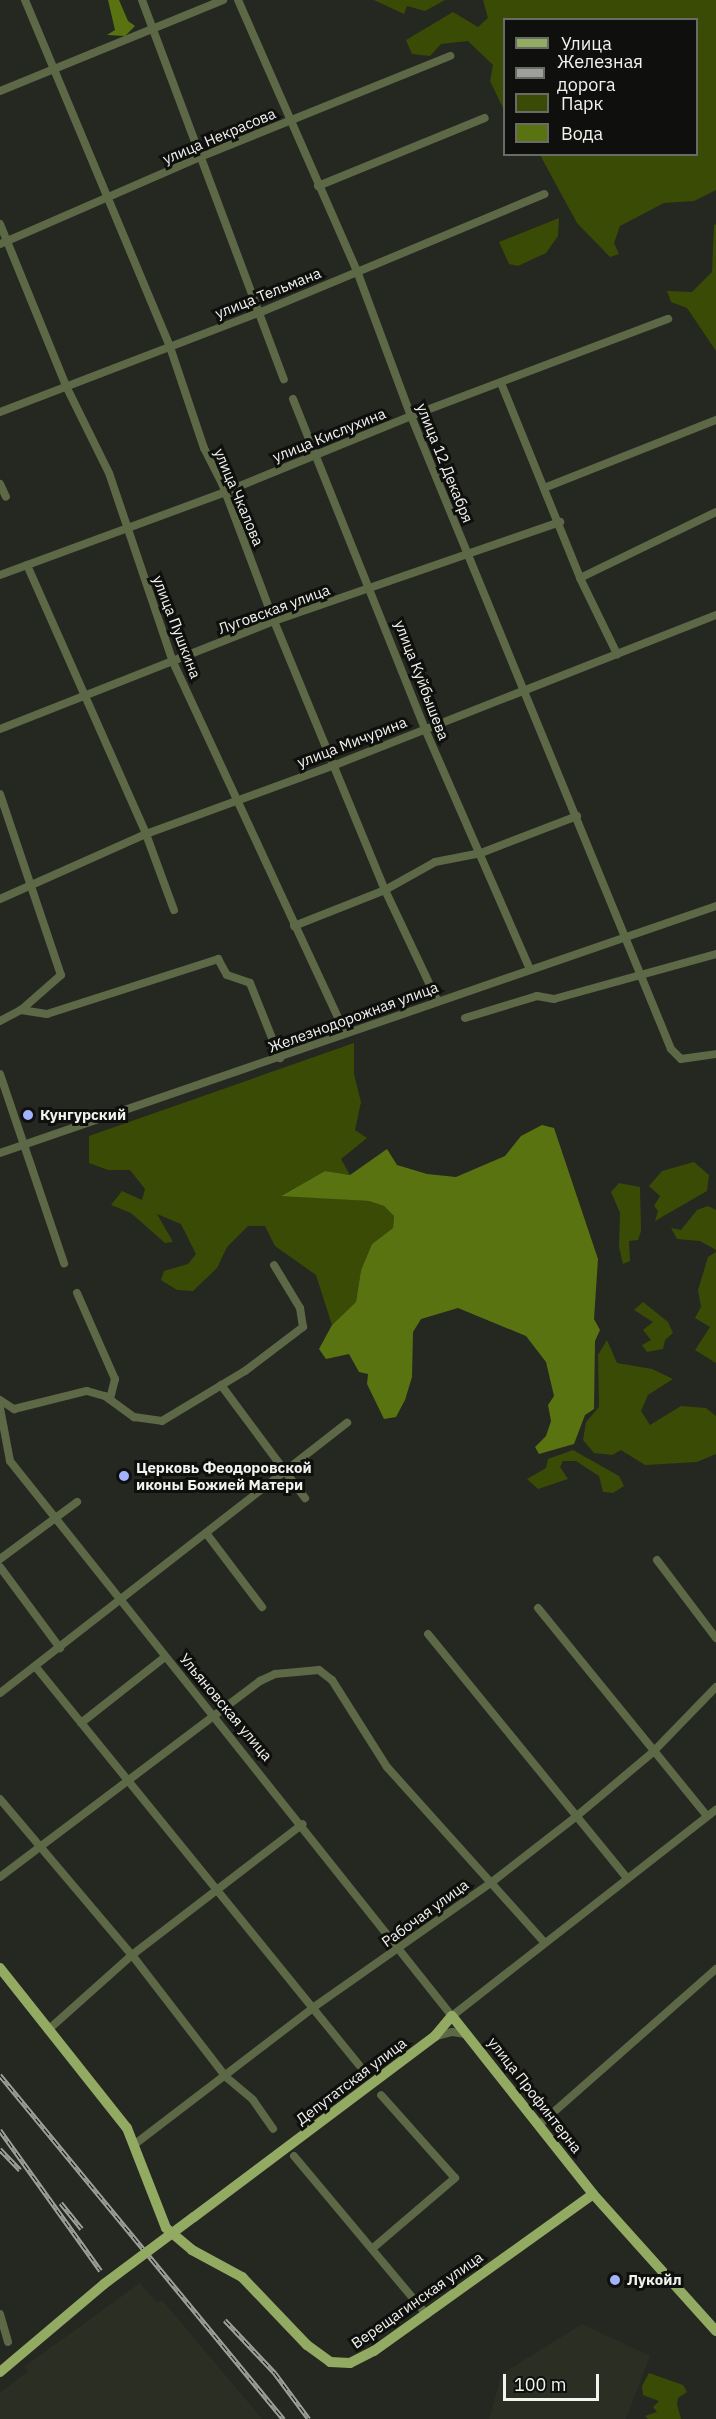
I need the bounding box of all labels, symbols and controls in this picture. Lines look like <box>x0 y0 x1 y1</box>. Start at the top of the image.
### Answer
legend <box>503 18 698 156</box>
text: Улица <box>561 32 612 55</box>
text: Железная дорога <box>557 50 643 96</box>
text: Парк <box>561 92 603 115</box>
street label: улица Некрасова <box>160 104 278 168</box>
text: Вода <box>561 122 603 145</box>
street label: улица Тельмана <box>212 264 324 322</box>
street label: улица 12 Декабря <box>413 401 477 525</box>
street label: улица Кислухина <box>270 404 388 466</box>
street label: улица Чкалова <box>210 446 268 548</box>
street label: улица Пушкина <box>149 573 205 681</box>
street label: Луговская улица <box>216 580 332 638</box>
street label: улица Куйбышева <box>391 618 453 742</box>
street label: улица Мичурина <box>295 713 409 771</box>
street label: Железнодорожная улица <box>266 978 440 1056</box>
place label: Кунгурский <box>40 1106 126 1124</box>
marker: Кунгурский <box>21 1108 35 1122</box>
place label: Церковь Феодоровской иконы Божией Матери <box>136 1458 312 1493</box>
marker: Церковь Феодоровской иконы Божией Матери <box>117 1469 131 1483</box>
street label: Ульяновская улица <box>176 1650 276 1764</box>
street label: Рабочая улица <box>378 1875 472 1951</box>
street label: улица Профинтерна <box>484 2033 586 2157</box>
street label: Депутатская улица <box>292 2034 410 2128</box>
street label: Верещагинская улица <box>348 2248 486 2352</box>
place label: Лукойл <box>627 2271 682 2289</box>
marker: Лукойл <box>608 2273 622 2287</box>
scale bar <box>506 2362 602 2400</box>
text: 100 m <box>514 2373 566 2396</box>

